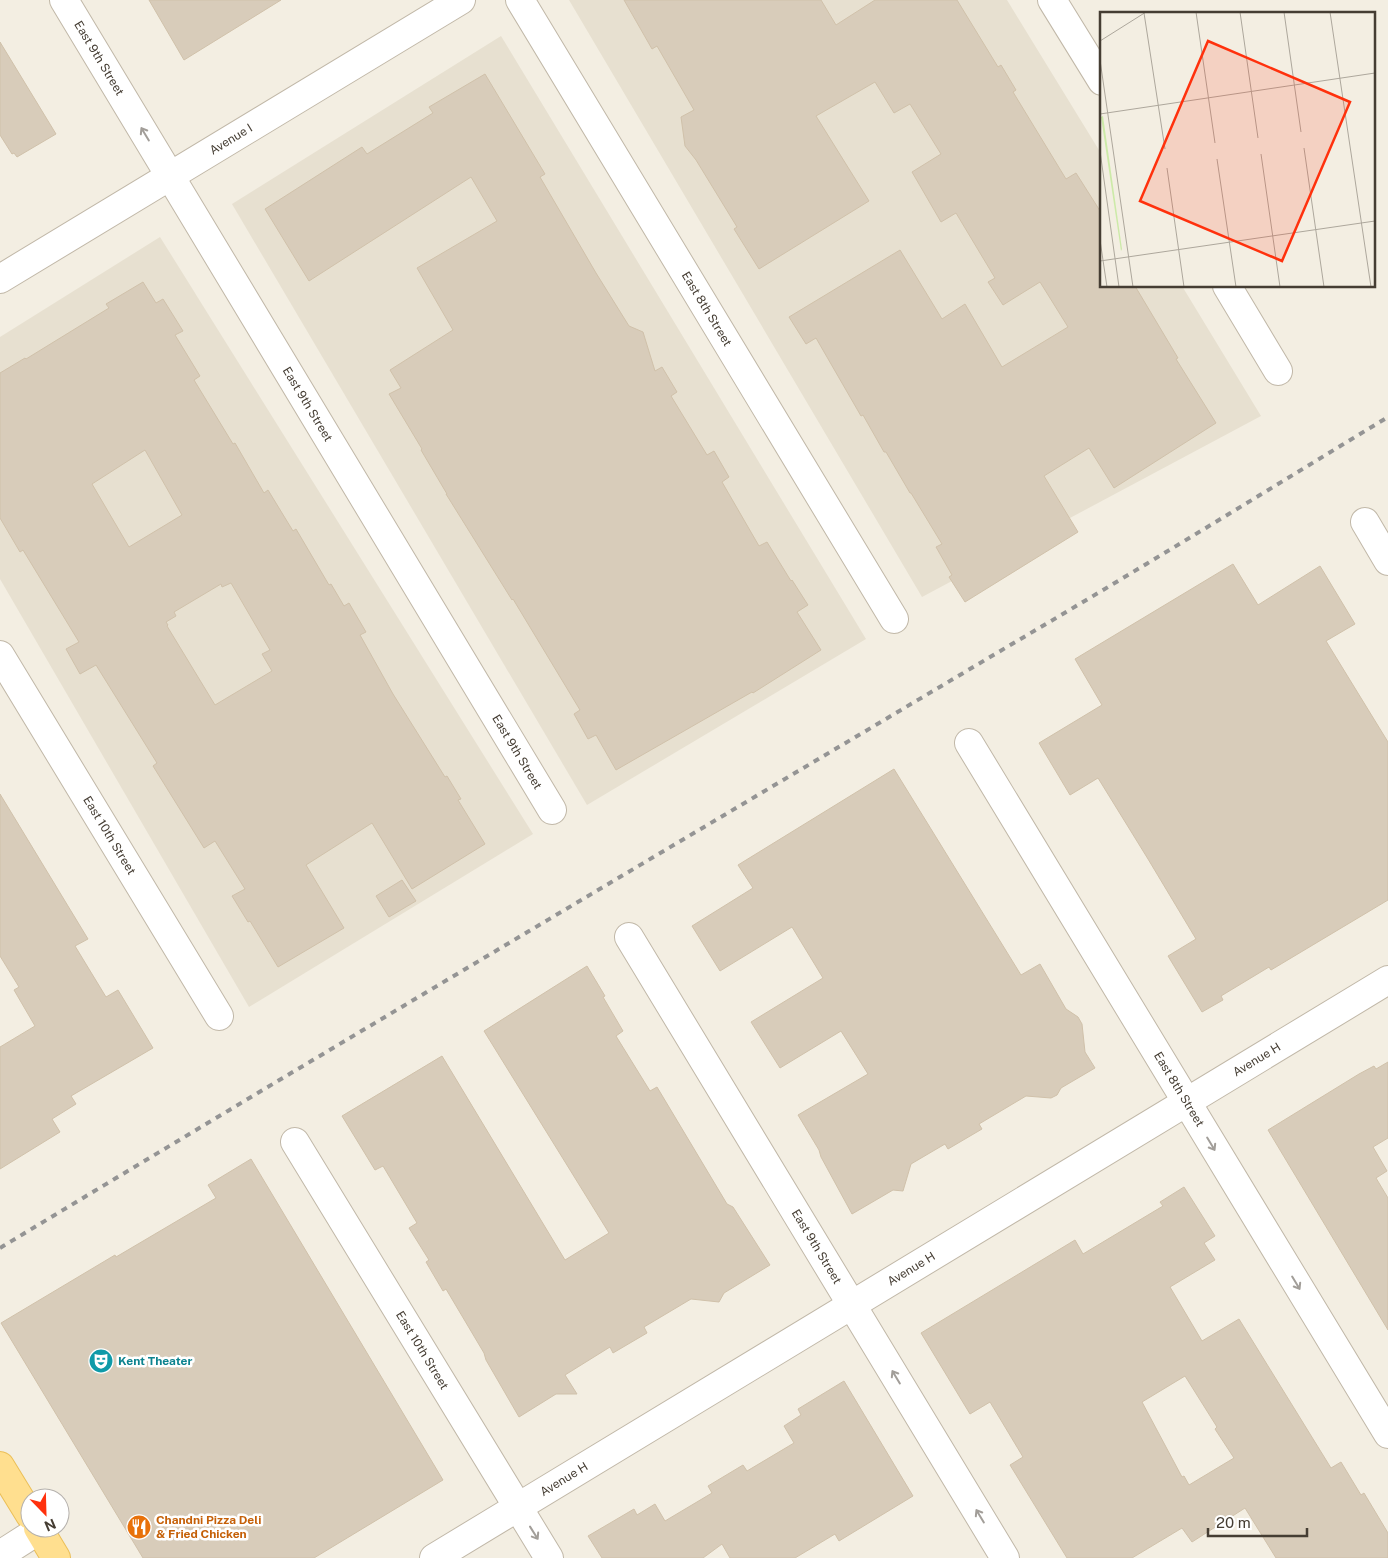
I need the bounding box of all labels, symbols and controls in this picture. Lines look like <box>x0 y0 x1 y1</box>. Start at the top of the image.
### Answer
inset map <box>1100 12 1376 288</box>
street label: East 9th Street <box>71 18 127 98</box>
street label: Avenue I <box>207 121 255 157</box>
one-way arrow <box>140 128 150 142</box>
street label: East 8th Street <box>679 269 735 349</box>
street label: East 9th Street <box>280 364 336 444</box>
street label: East 9th Street <box>489 712 545 792</box>
street label: East 10th Street <box>80 794 139 878</box>
street label: Avenue H <box>1230 1040 1283 1079</box>
street label: East 8th Street <box>1151 1049 1207 1130</box>
one-way arrow <box>1207 1137 1217 1151</box>
street label: East 9th Street <box>789 1207 845 1287</box>
street label: Avenue H <box>885 1249 938 1289</box>
one-way arrow <box>1291 1275 1301 1289</box>
street label: East 10th Street <box>393 1308 452 1392</box>
theatre icon: Kent Theater <box>88 1348 114 1374</box>
place label: Kent Theater <box>118 1354 192 1368</box>
one-way arrow <box>890 1371 900 1385</box>
street label: Avenue H <box>538 1459 590 1499</box>
north arrow <box>20 1488 70 1538</box>
scale bar <box>1208 1506 1307 1538</box>
one-way arrow <box>974 1510 984 1524</box>
place label: Chandni Pizza Deli & Fried Chicken <box>156 1513 261 1541</box>
restaurant icon: Chandni Pizza Deli & Fried Chicken <box>126 1514 152 1540</box>
text: 20 m <box>1216 1514 1251 1531</box>
text: N <box>42 1515 58 1534</box>
one-way arrow <box>529 1525 539 1539</box>

